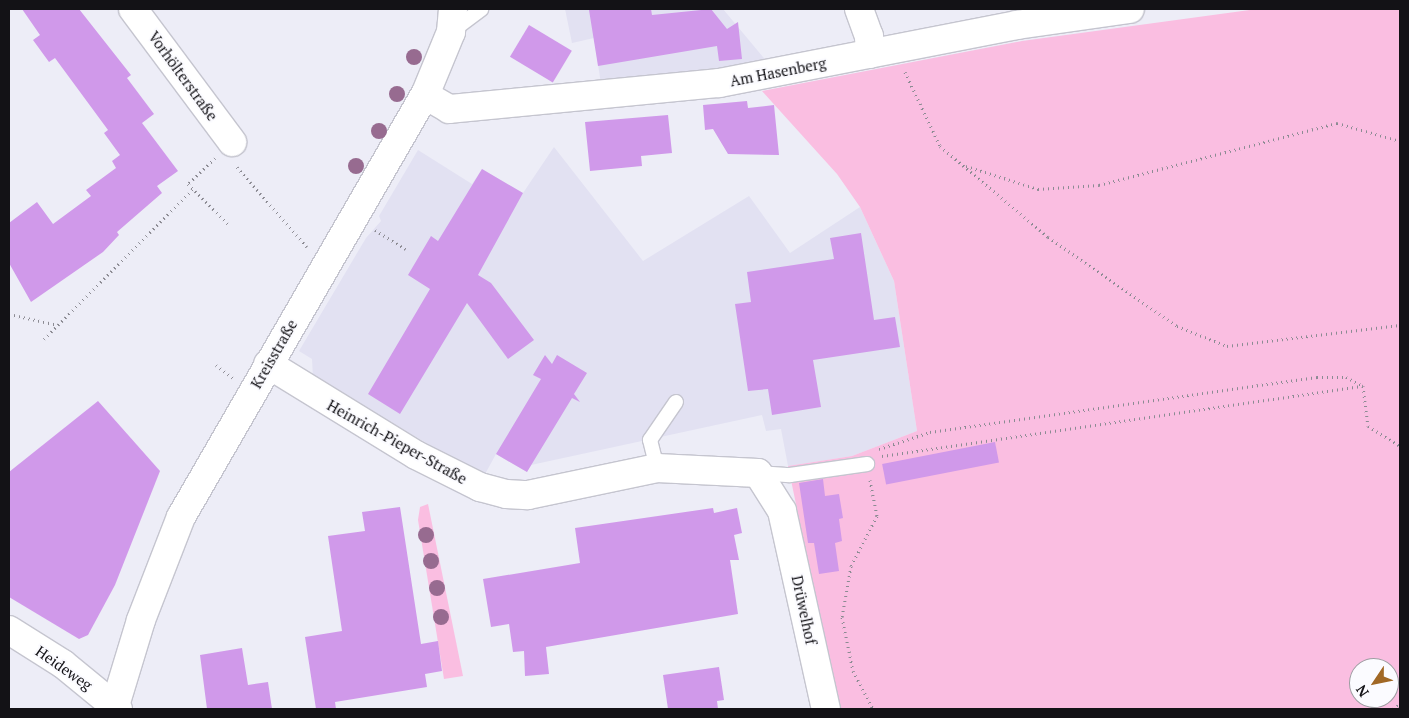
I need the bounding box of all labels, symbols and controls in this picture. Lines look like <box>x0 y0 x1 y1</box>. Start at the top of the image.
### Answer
street label: Vorhölterstraße <box>145 28 221 124</box>
street label: Am Hasenberg <box>728 54 828 90</box>
street label: Kreisstraße <box>247 316 301 392</box>
street label: Heinrich-Pieper-Straße <box>324 396 470 488</box>
street label: Drüwelhof <box>788 574 820 646</box>
street label: Heideweg <box>32 642 96 694</box>
north arrow <box>1349 658 1399 708</box>
text: N <box>1351 681 1373 701</box>

